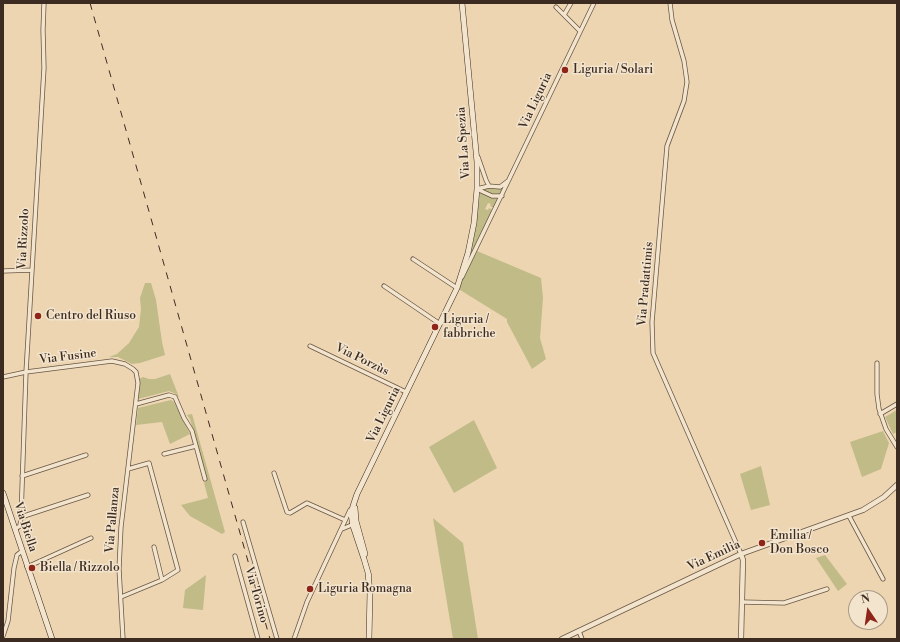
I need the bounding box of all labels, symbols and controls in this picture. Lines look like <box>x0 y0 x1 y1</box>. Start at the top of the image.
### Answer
place label: Liguria / Solari <box>573 63 653 77</box>
marker: Liguria / Solari <box>560 65 570 75</box>
street label: Via Liguria <box>517 70 555 132</box>
street label: Via La Spezia <box>454 106 474 180</box>
street label: Via Rizzolo <box>15 208 33 270</box>
street label: Via Pradattimis <box>635 241 657 327</box>
place label: Centro del Riuso <box>46 309 136 323</box>
marker: Centro del Riuso <box>33 311 43 321</box>
place label: Liguria / fabbriche <box>443 313 496 341</box>
marker: Liguria / fabbriche <box>430 322 440 332</box>
street label: Via Porzùs <box>333 341 391 379</box>
street label: Via Fusine <box>39 346 97 368</box>
street label: Via Liguria <box>364 385 404 445</box>
street label: Via Pallanza <box>103 486 123 554</box>
street label: Via Biella <box>10 500 40 554</box>
place label: Emilia / Don Bosco <box>770 529 829 557</box>
street label: Via Emilia <box>685 537 743 575</box>
marker: Emilia / Don Bosco <box>757 538 767 548</box>
place label: Biella / Rizzolo <box>40 561 120 575</box>
marker: Biella / Rizzolo <box>27 563 37 573</box>
street label: Via Torino <box>241 565 271 625</box>
place label: Liguria Romagna <box>318 582 412 596</box>
marker: Liguria Romagna <box>305 584 315 594</box>
north arrow <box>848 590 888 630</box>
text: N <box>860 591 871 607</box>

